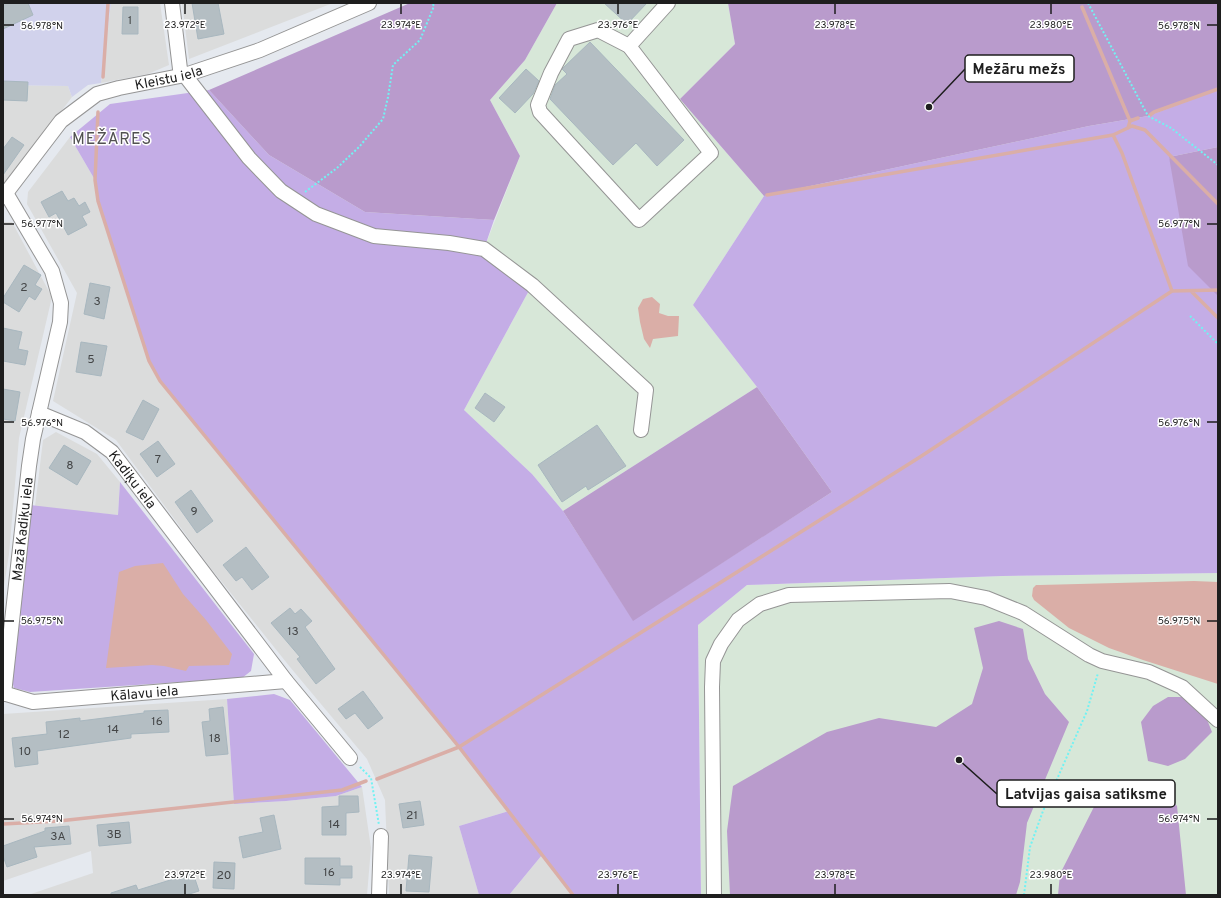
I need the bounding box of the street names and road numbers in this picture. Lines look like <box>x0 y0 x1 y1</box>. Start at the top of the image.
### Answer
street label: Kleistu iela <box>134 63 205 95</box>
street label: Kadiķu iela <box>104 448 159 513</box>
street label: Mazā Kadiķu iela <box>9 476 38 582</box>
street label: Kālavu iela <box>110 683 179 706</box>

